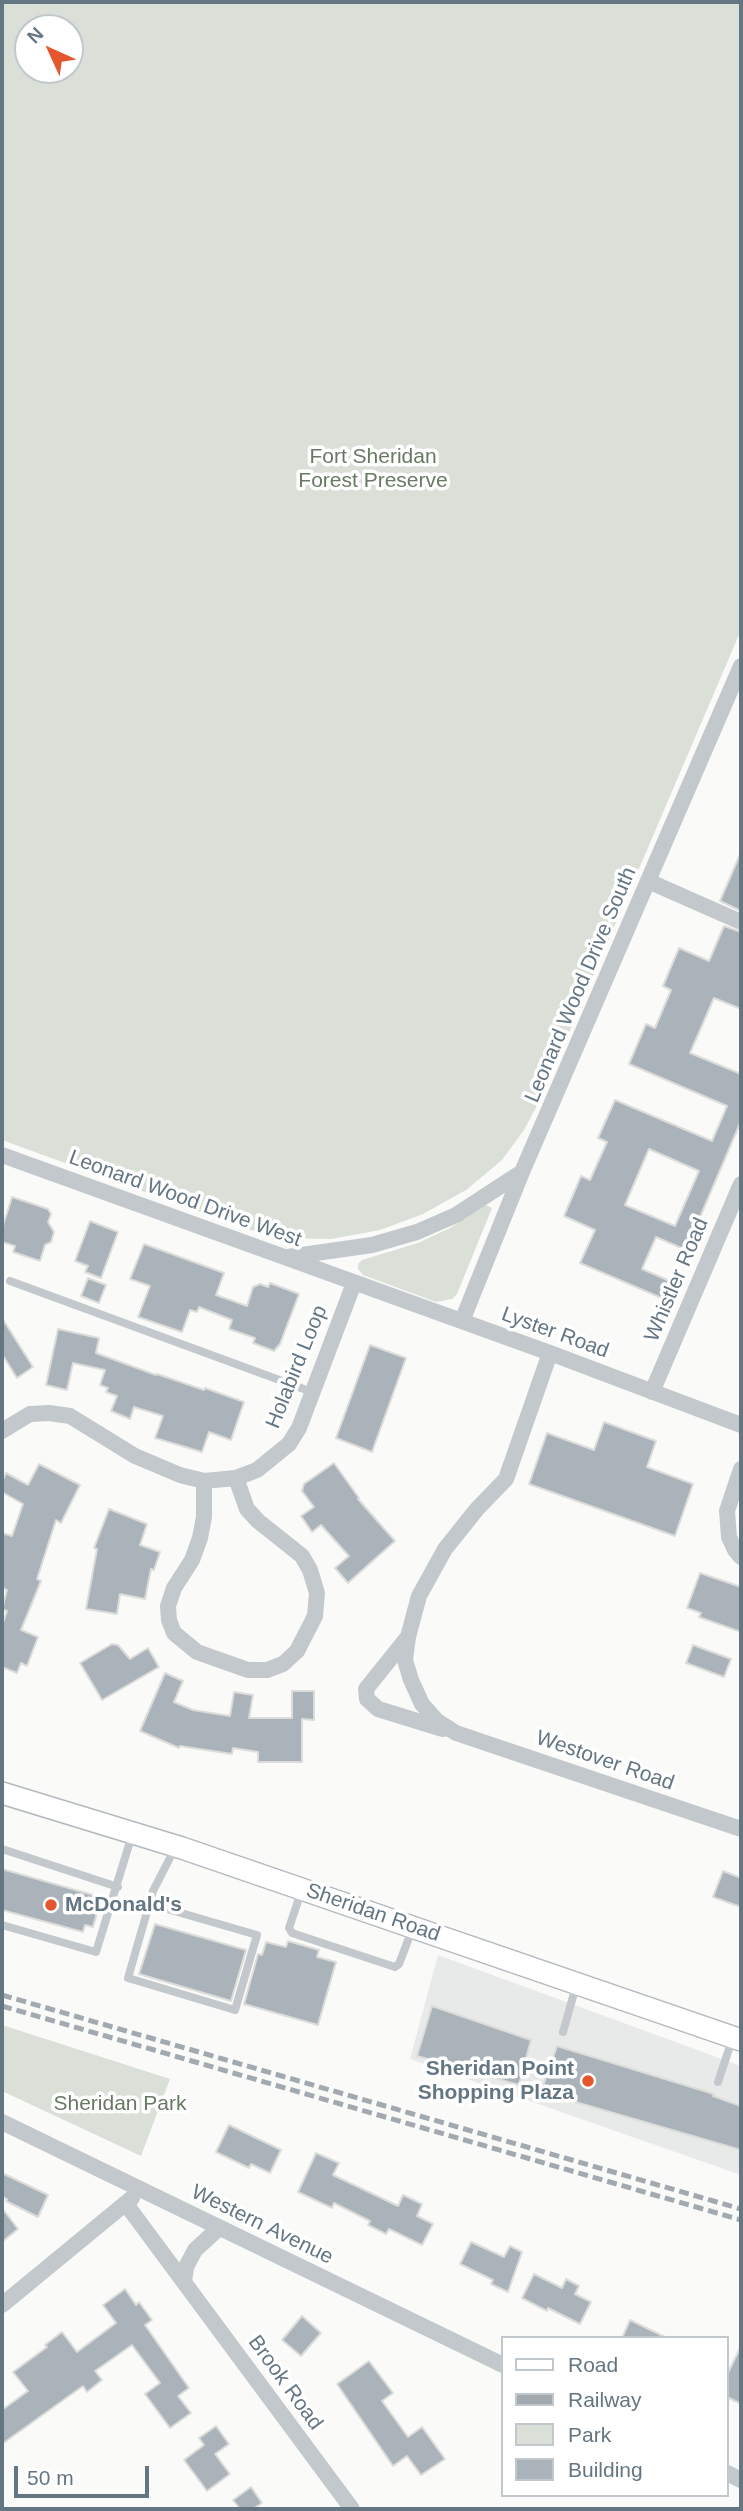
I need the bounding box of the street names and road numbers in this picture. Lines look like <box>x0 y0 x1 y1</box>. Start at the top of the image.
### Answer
street label: Leonard Wood Drive South <box>520 864 642 1106</box>
street label: Leonard Wood Drive West <box>65 1145 305 1253</box>
street label: Whistler Road <box>640 1214 714 1346</box>
street label: Holabird Loop <box>261 1302 333 1432</box>
street label: Lyster Road <box>498 1302 612 1364</box>
street label: Westover Road <box>533 1726 677 1796</box>
street label: Sheridan Road <box>303 1878 443 1948</box>
street label: Western Avenue <box>187 2180 337 2270</box>
street label: Brook Road <box>242 2331 328 2435</box>

